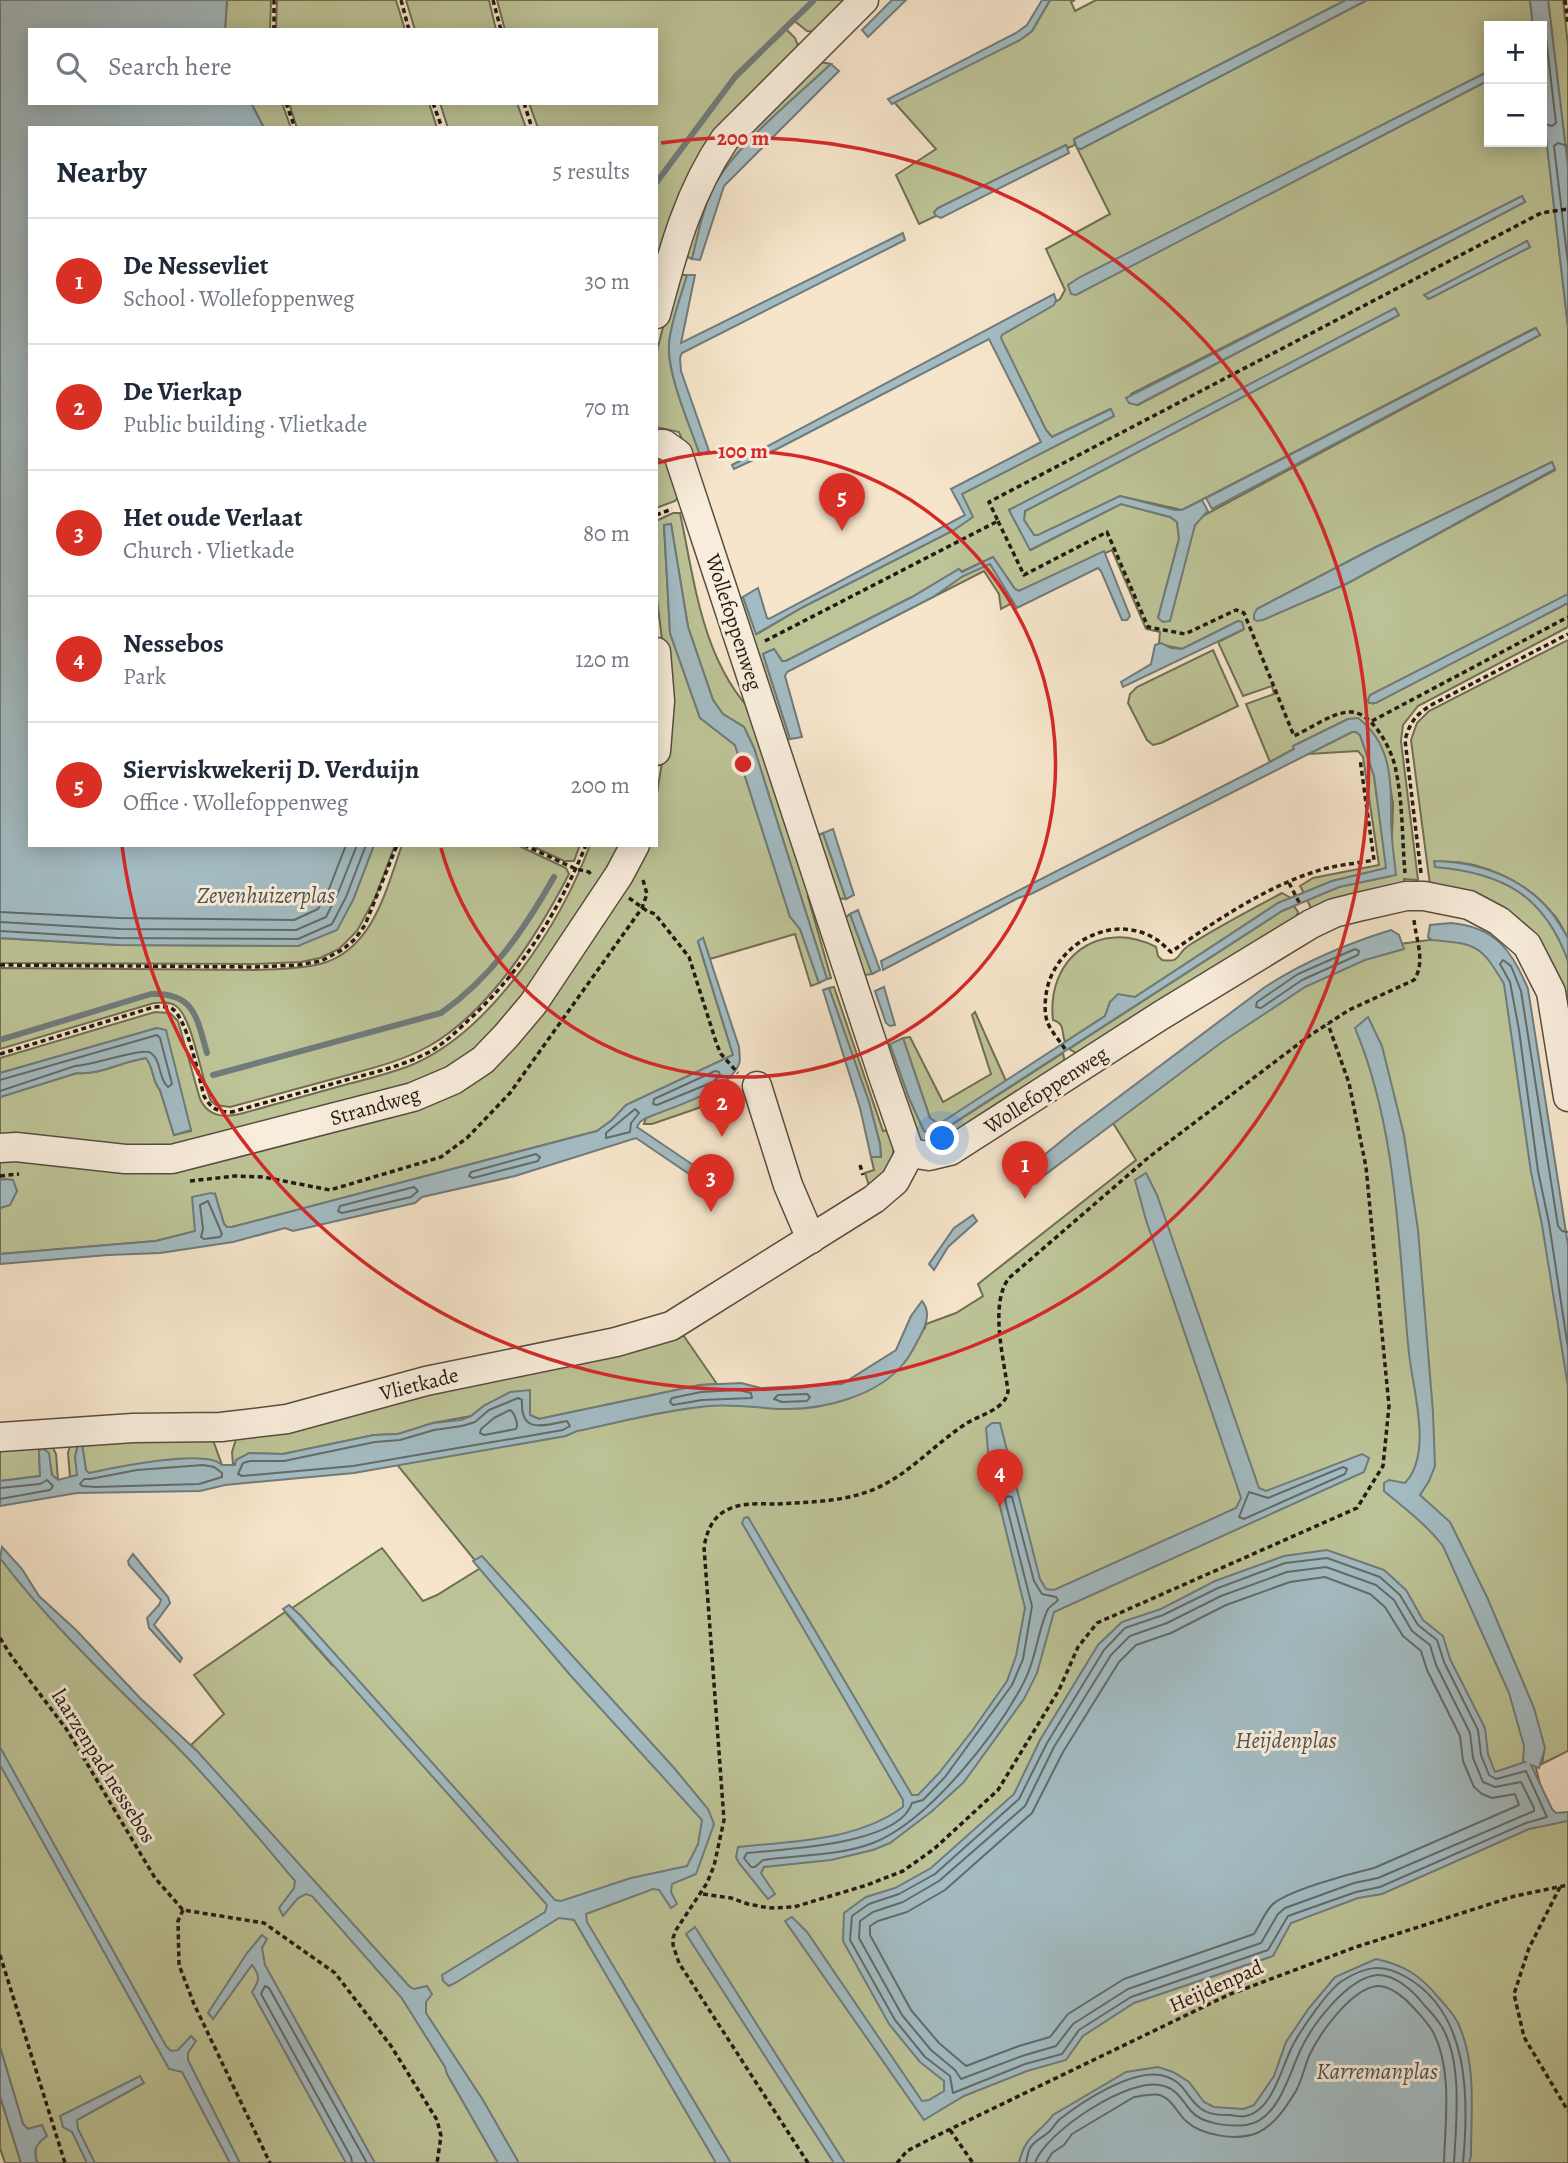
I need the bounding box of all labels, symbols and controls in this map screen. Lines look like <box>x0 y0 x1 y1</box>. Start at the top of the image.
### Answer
map controls <box>1484 21 1547 147</box>
button: + <box>1484 21 1547 84</box>
search box <box>28 28 658 105</box>
icon: search <box>52 48 90 86</box>
text: Search here <box>108 49 232 84</box>
button: − <box>1484 84 1547 147</box>
text: 200 m <box>717 124 770 152</box>
text: Nearby <box>56 152 147 192</box>
text: 5 results <box>553 156 630 187</box>
text: De Nessevliet <box>123 248 268 283</box>
text: 1 <box>75 266 83 297</box>
text: 30 m <box>584 266 630 297</box>
text: School · Wollefoppenweg <box>123 283 354 314</box>
text: De Vierkap <box>123 374 242 409</box>
text: 2 <box>73 392 85 423</box>
text: 70 m <box>584 392 630 423</box>
text: Public building · Vlietkade <box>123 409 367 440</box>
text: 100 m <box>718 437 768 465</box>
pin: 5 <box>819 473 865 531</box>
text: Het oude Verlaat <box>123 500 303 535</box>
text: 3 <box>74 518 84 549</box>
text: 80 m <box>583 518 630 549</box>
text: Church · Vlietkade <box>123 535 295 566</box>
street label: Wollefoppenweg <box>698 549 769 694</box>
text: Nessebos <box>123 626 224 661</box>
text: 4 <box>74 644 84 675</box>
text: 120 m <box>575 644 630 675</box>
text: Park <box>123 661 166 692</box>
text: Sierviskwekerij D. Verduijn <box>123 752 419 787</box>
centre of rings <box>731 752 755 776</box>
text: 5 <box>74 770 84 801</box>
text: 200 m <box>571 770 630 801</box>
text: Office · Wollefoppenweg <box>123 787 348 818</box>
water label: Zevenhuizerplas <box>197 880 335 911</box>
street label: Wollefoppenweg <box>978 1039 1114 1141</box>
pin: 2 <box>699 1079 745 1137</box>
street label: Strandweg <box>327 1080 424 1132</box>
your location <box>925 1121 959 1155</box>
pin: 1 <box>1002 1141 1048 1199</box>
pin: 3 <box>688 1154 734 1212</box>
street label: Vlietkade <box>376 1361 461 1408</box>
pin: 4 <box>977 1449 1023 1507</box>
street label: laarzenpad nessebos <box>45 1684 163 1848</box>
water label: Heijdenplas <box>1235 1725 1337 1756</box>
street label: Heijdenpad <box>1164 1953 1268 2019</box>
water label: Karremanplas <box>1316 2056 1438 2087</box>

